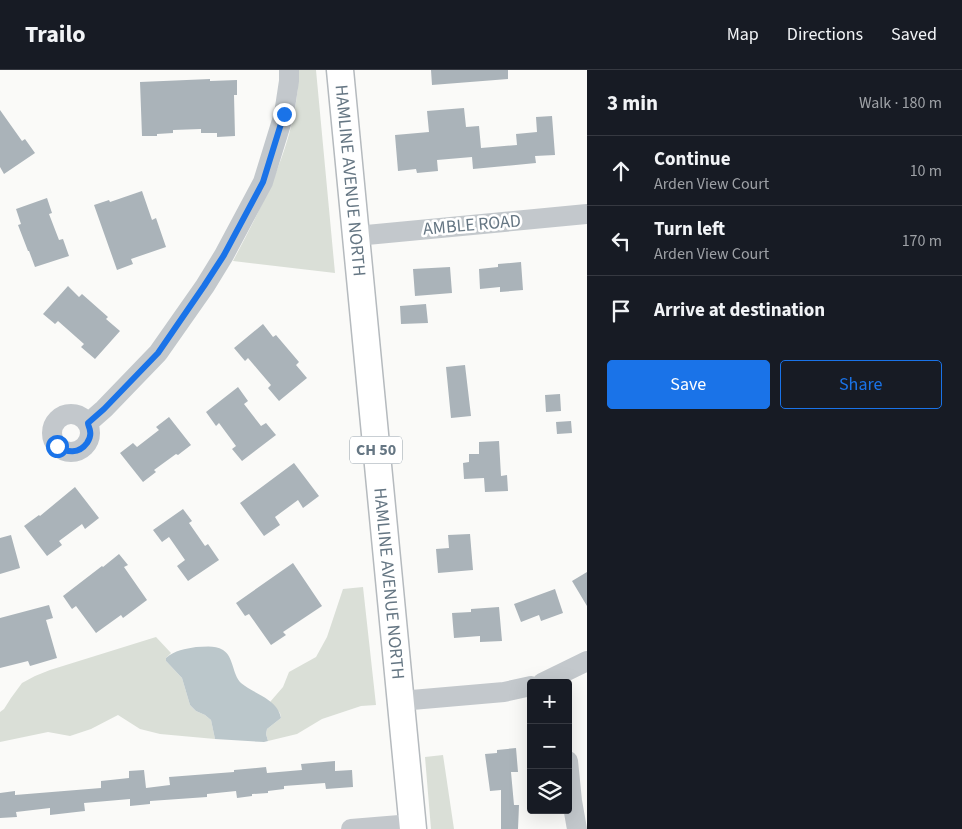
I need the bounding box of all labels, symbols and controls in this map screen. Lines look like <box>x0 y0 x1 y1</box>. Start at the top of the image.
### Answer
text: Trailo <box>25 17 86 52</box>
text: Map <box>727 22 759 47</box>
text: Directions <box>787 22 863 47</box>
text: Saved <box>891 22 937 47</box>
street label: HAMLINE AVENUE NORTH <box>329 83 372 278</box>
text: 3 min <box>607 88 658 118</box>
text: Walk · 180 m <box>859 92 942 114</box>
route end <box>273 103 296 126</box>
text: Continue <box>654 146 731 173</box>
icon: ahead <box>607 157 635 185</box>
text: 10 m <box>910 160 942 182</box>
text: Arden View Court <box>654 173 769 195</box>
street label: AMBLE ROAD <box>422 208 522 242</box>
text: Turn left <box>654 216 725 243</box>
icon: left <box>607 227 635 255</box>
text: 170 m <box>902 230 942 252</box>
text: Arden View Court <box>654 243 769 265</box>
icon: arrive <box>607 297 635 325</box>
text: Arrive at destination <box>654 297 825 324</box>
button: Save <box>607 360 770 409</box>
button: Share <box>780 360 942 409</box>
route start <box>46 435 69 458</box>
road number: CH 50 <box>350 436 402 464</box>
street label: HAMLINE AVENUE NORTH <box>368 487 411 681</box>
map controls <box>527 679 572 814</box>
button: + <box>527 679 572 724</box>
button: − <box>527 724 572 769</box>
button: layers <box>527 769 572 814</box>

